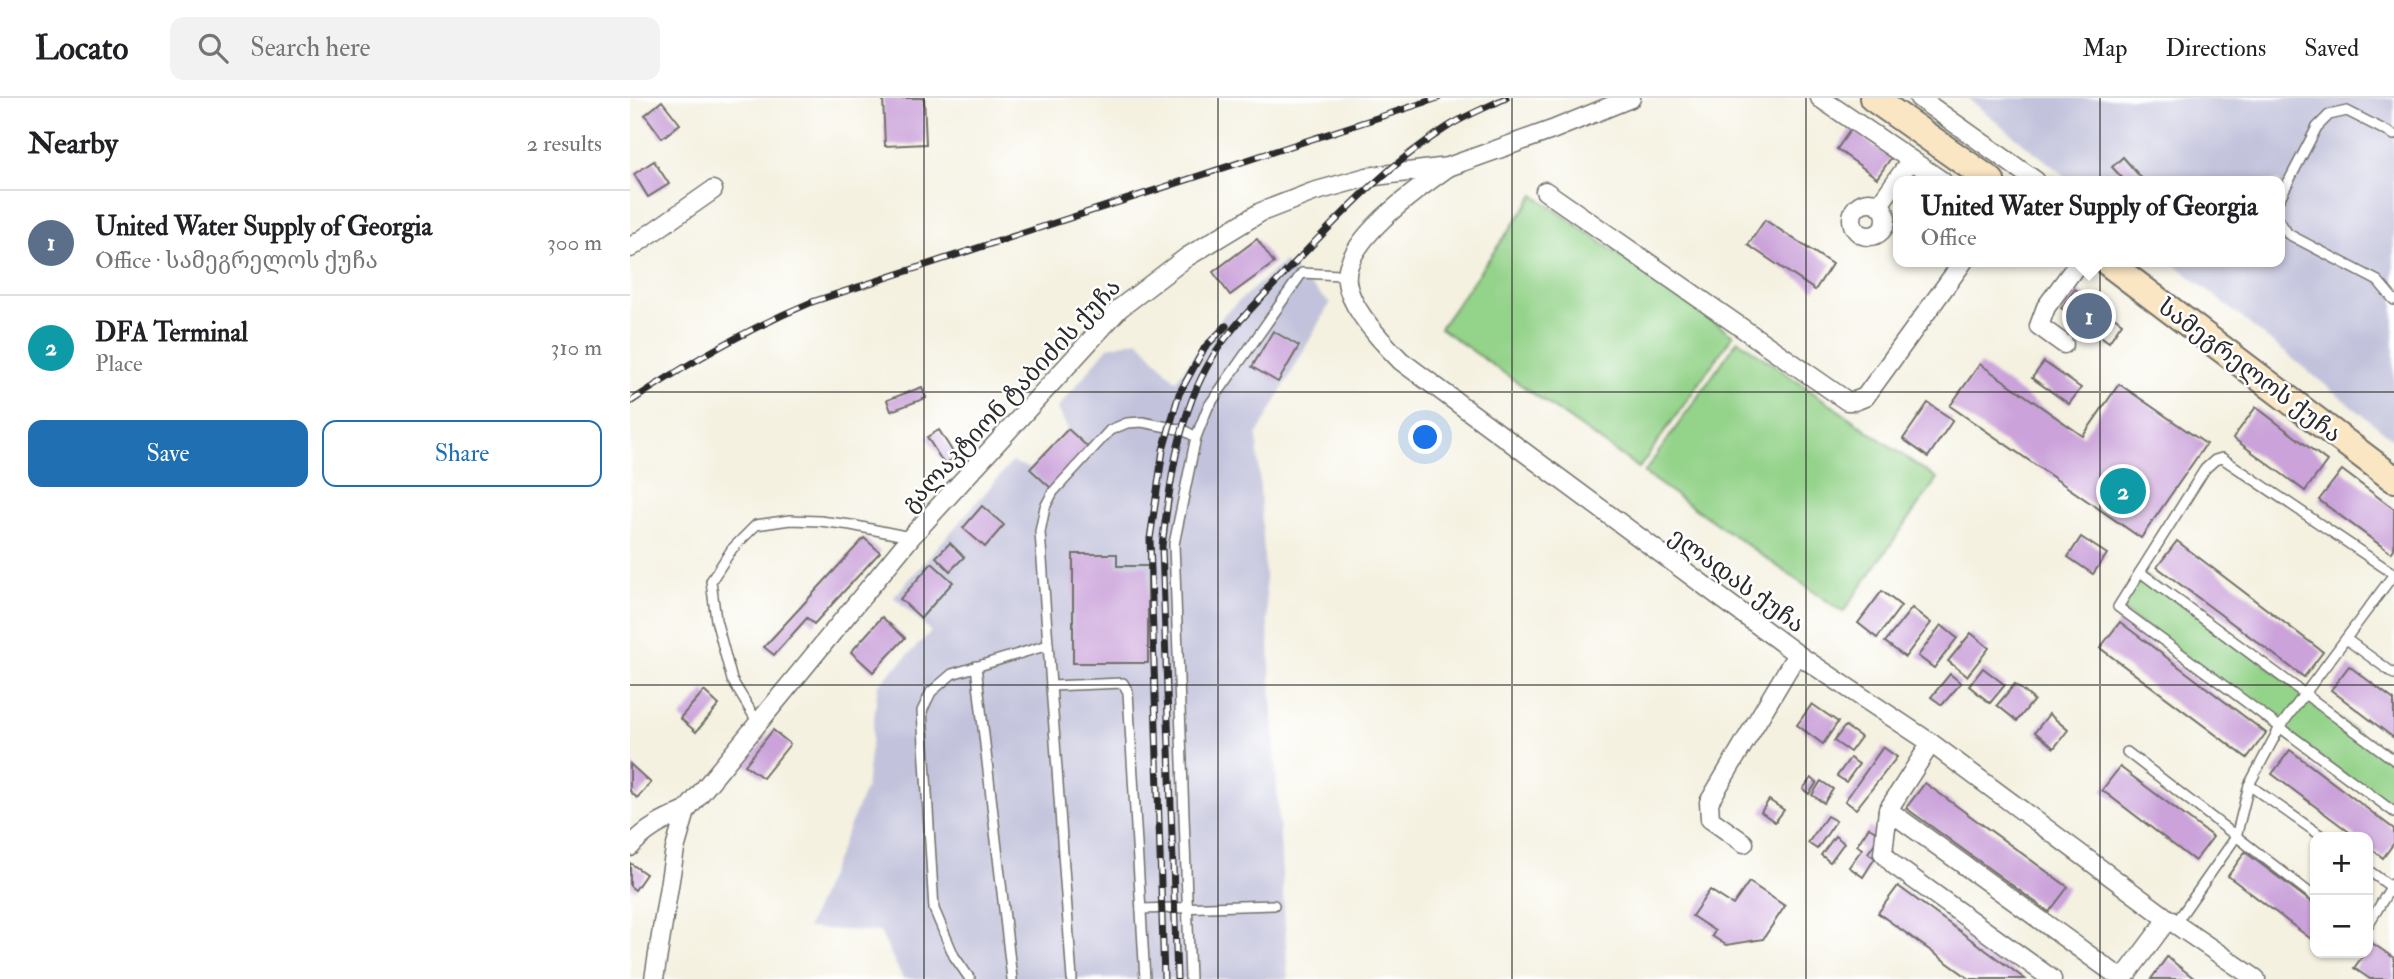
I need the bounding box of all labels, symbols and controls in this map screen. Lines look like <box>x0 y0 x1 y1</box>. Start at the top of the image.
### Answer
search box <box>170 17 660 80</box>
text: Locato <box>35 28 128 69</box>
icon: search <box>194 29 232 67</box>
text: Search here <box>250 32 370 64</box>
text: Map <box>2082 33 2127 64</box>
text: Directions <box>2165 33 2266 64</box>
text: Saved <box>2304 33 2359 64</box>
text: Nearby <box>28 125 118 162</box>
text: 2 results <box>527 129 602 158</box>
popup <box>1893 176 2285 267</box>
text: United Water Supply of Georgia <box>1920 191 2258 223</box>
text: United Water Supply of Georgia <box>95 211 432 243</box>
text: Office <box>1920 223 1977 252</box>
text: 1 <box>47 228 55 257</box>
text: 300 m <box>547 228 602 257</box>
text: Office · სამეგრელოს ქუჩა <box>95 246 378 275</box>
street label: გალაკტიონ ტაბიძის ქუჩა <box>895 272 1128 519</box>
pin: 1 <box>2066 290 2112 342</box>
street label: სამეგრელოს ქუჩა <box>2152 291 2348 450</box>
text: DFA Terminal <box>95 317 248 349</box>
text: 2 <box>45 333 57 362</box>
text: 310 m <box>551 333 602 362</box>
text: Place <box>95 349 143 378</box>
button: Save <box>28 420 308 487</box>
button: Share <box>322 420 602 487</box>
your location <box>1408 420 1442 454</box>
pin: 2 <box>2100 465 2146 517</box>
street label: ელადას ქუჩა <box>1663 521 1811 640</box>
map controls <box>2310 832 2373 958</box>
button: + <box>2310 832 2373 895</box>
button: − <box>2310 895 2373 958</box>

